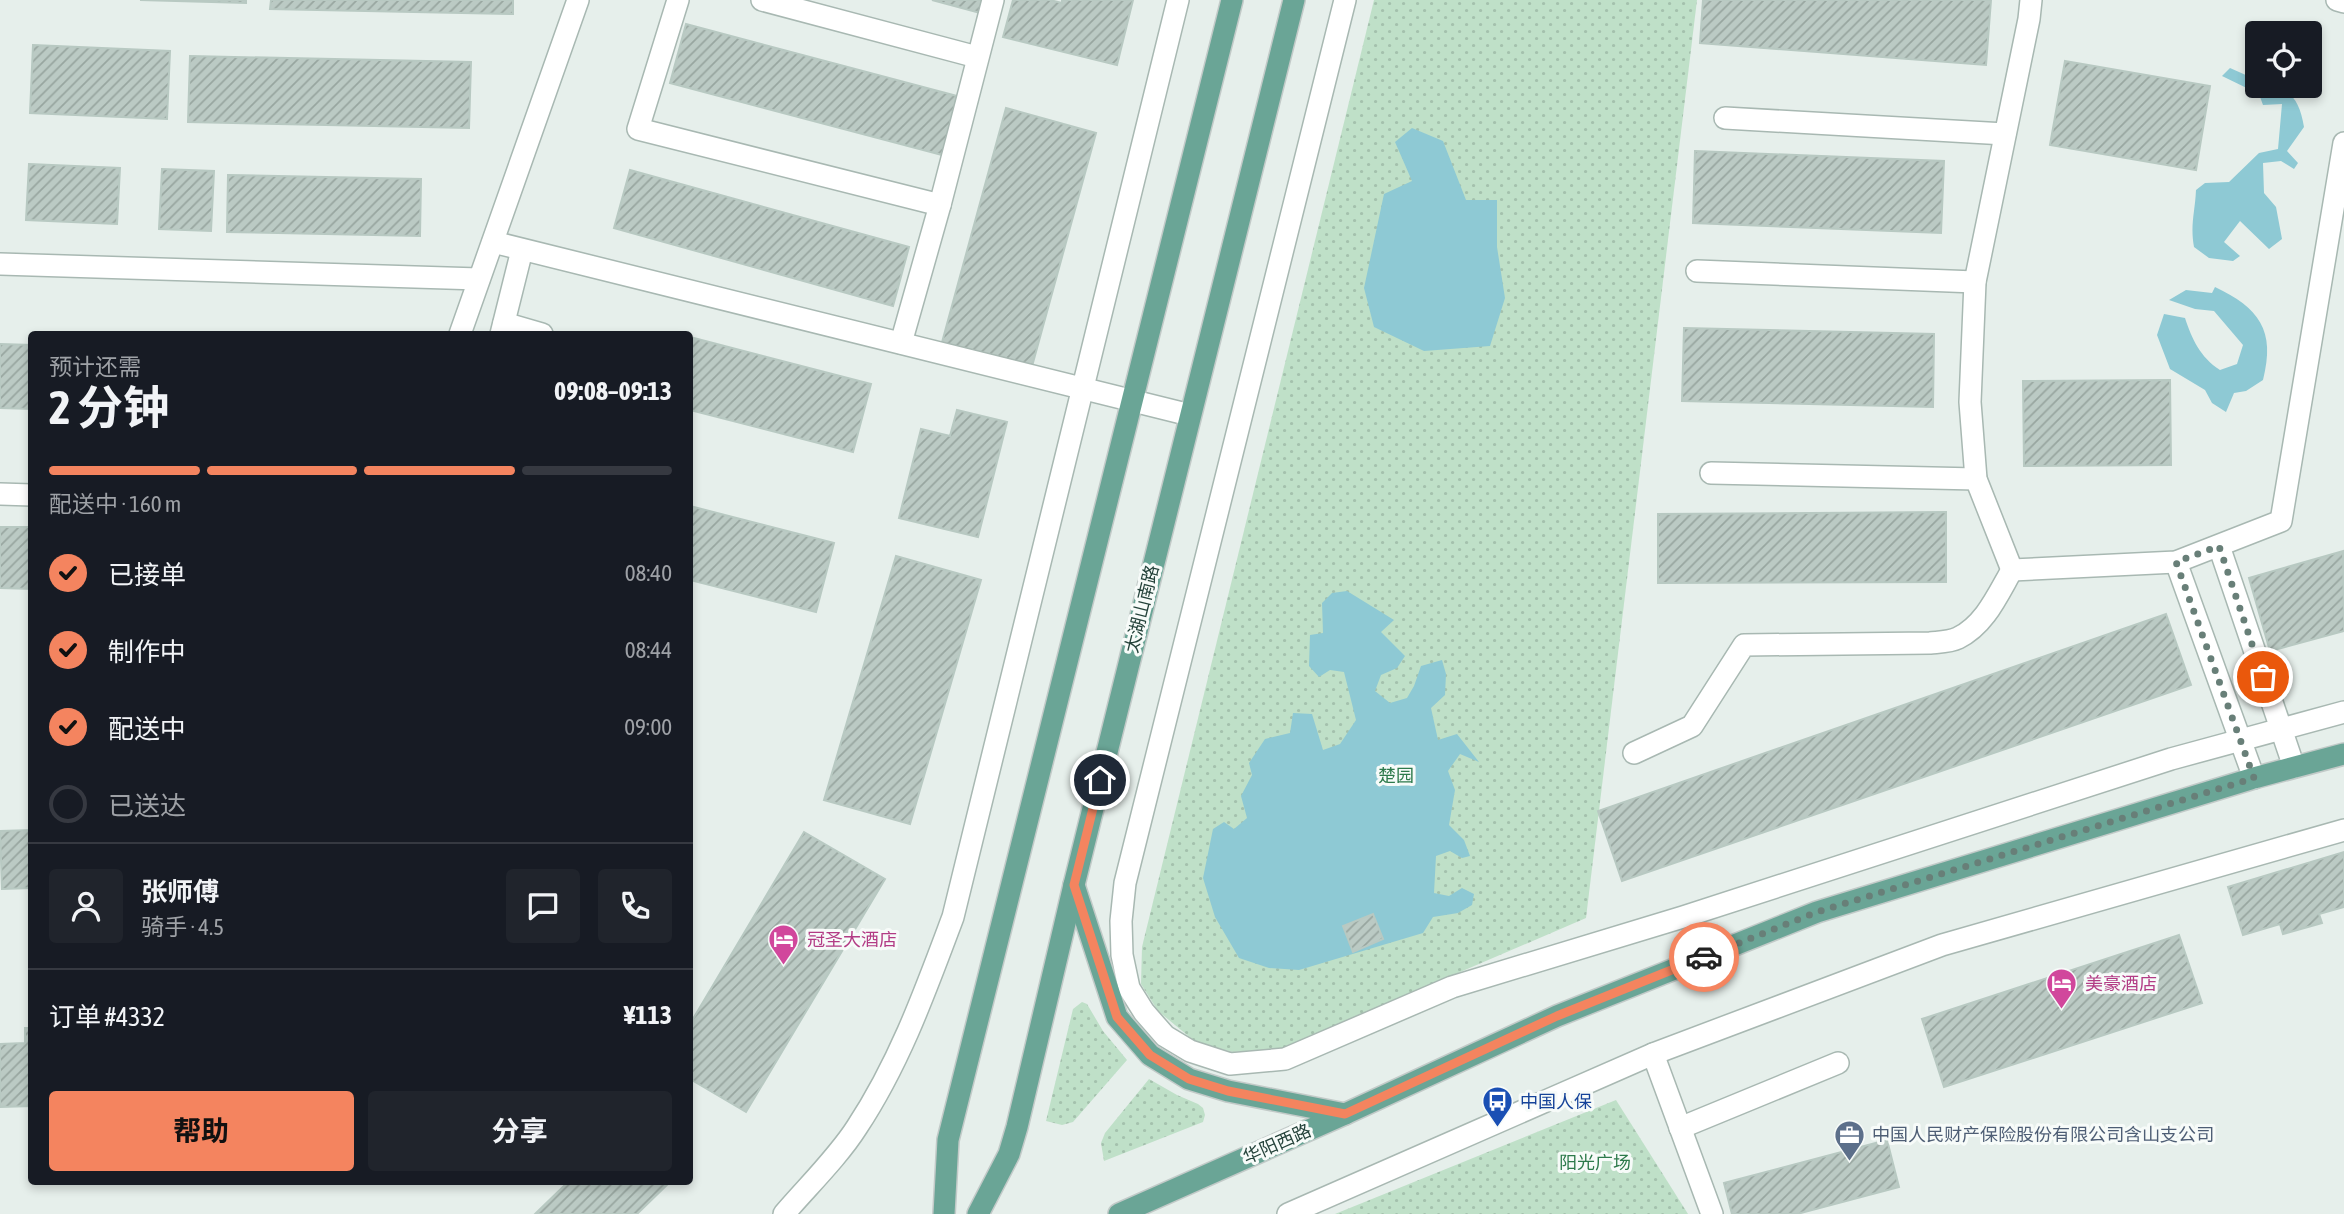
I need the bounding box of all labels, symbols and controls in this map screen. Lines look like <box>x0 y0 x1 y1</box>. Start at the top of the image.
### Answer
map controls <box>2245 21 2322 98</box>
button: locate <box>2245 21 2322 98</box>
text: 预计还需 <box>49 354 141 380</box>
text: 09:08–09:13 <box>554 376 672 406</box>
text: 2 分钟 <box>49 381 169 434</box>
text: 配送中 · 160 m <box>49 491 181 517</box>
icon: check <box>49 554 87 592</box>
text: 已接单 <box>108 560 186 590</box>
text: 08:40 <box>625 560 672 586</box>
street label: 太湖山南路 <box>1120 563 1163 655</box>
icon: check <box>49 631 87 669</box>
text: 制作中 <box>108 637 186 667</box>
text: 08:44 <box>625 637 672 663</box>
pin <box>2233 647 2293 707</box>
icon: bag <box>2244 658 2282 696</box>
icon: check <box>49 708 87 746</box>
text: 配送中 <box>108 714 186 744</box>
text: 09:00 <box>624 714 672 740</box>
pin <box>1070 750 1130 810</box>
icon: home <box>1081 761 1119 799</box>
park label: 楚园 <box>1378 765 1414 786</box>
text: 已送达 <box>108 791 186 821</box>
button: person <box>49 869 123 943</box>
button: chat <box>506 869 580 943</box>
button: phone <box>598 869 672 943</box>
text: 张师傅 <box>141 877 219 907</box>
text: 骑手 · 4.5 <box>141 914 224 940</box>
courier <box>1669 922 1739 992</box>
hotel icon: 冠圣大酒店 <box>767 923 801 967</box>
place label: 冠圣大酒店 <box>807 929 897 950</box>
icon: car <box>1685 938 1723 976</box>
hotel icon: 美豪酒店 <box>2045 967 2079 1011</box>
place label: 美豪酒店 <box>2085 973 2157 994</box>
text: ¥113 <box>624 1000 672 1030</box>
text: 订单 #4332 <box>49 1002 165 1032</box>
bus stop icon: 中国人保 <box>1480 1085 1514 1129</box>
button: 帮助 <box>49 1091 354 1171</box>
button: 分享 <box>368 1091 672 1171</box>
place label: 中国人保 <box>1520 1091 1592 1112</box>
office icon: 中国人民财产保险股份有限公司含山支公司 <box>1832 1118 1866 1162</box>
street label: 华阳西路 <box>1240 1119 1314 1168</box>
place label: 中国人民财产保险股份有限公司含山支公司 <box>1872 1124 2214 1145</box>
park label: 阳光广场 <box>1559 1152 1631 1173</box>

